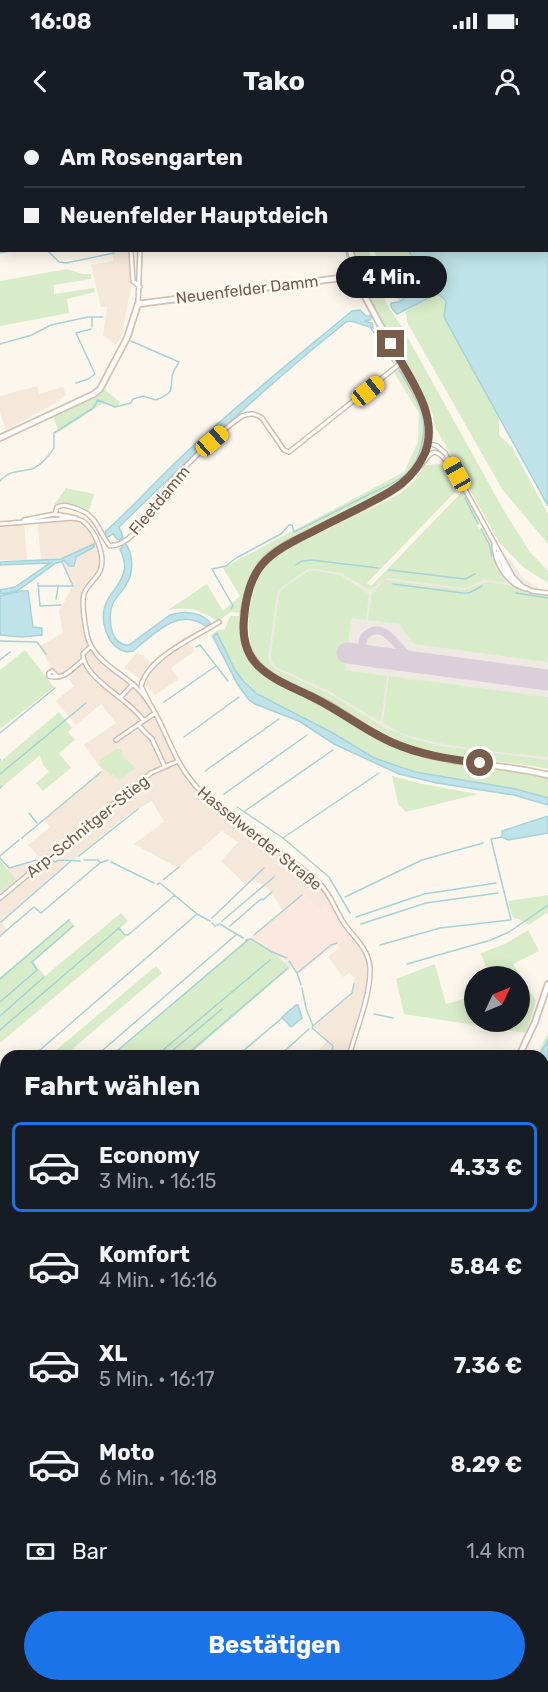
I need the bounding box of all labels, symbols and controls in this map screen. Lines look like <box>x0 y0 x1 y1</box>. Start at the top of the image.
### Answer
text: 16:08 <box>30 8 92 35</box>
icon: back <box>24 65 57 98</box>
text: Tako <box>243 65 305 97</box>
icon: person <box>491 65 524 98</box>
text: Am Rosengarten <box>60 144 243 171</box>
text: Neuenfelder Hauptdeich <box>60 202 328 229</box>
callout: 4 Min. <box>336 257 446 299</box>
text: 4 Min. <box>362 265 421 289</box>
street label: Neuenfelder Damm <box>175 271 319 308</box>
route end <box>377 330 404 357</box>
car <box>348 373 388 409</box>
car <box>193 422 231 460</box>
car <box>440 454 474 494</box>
street label: Fleetdamm <box>125 462 194 539</box>
route start <box>466 749 493 776</box>
street label: Arp-Schnitger-Stieg <box>22 771 152 882</box>
street label: Hasselwerder Straße <box>194 782 326 894</box>
north arrow <box>464 966 530 1032</box>
map controls <box>464 966 530 1032</box>
text: Fahrt wählen <box>24 1070 200 1102</box>
icon: car <box>27 1140 81 1194</box>
text: Economy <box>99 1142 200 1169</box>
text: 4.33 € <box>450 1154 522 1181</box>
text: 3 Min. · 16:15 <box>99 1169 216 1193</box>
icon: car <box>27 1239 81 1293</box>
text: Komfort <box>99 1241 190 1268</box>
text: 5.84 € <box>450 1253 522 1280</box>
text: 4 Min. · 16:16 <box>99 1268 217 1292</box>
icon: car <box>27 1338 81 1392</box>
text: XL <box>99 1340 127 1367</box>
text: 7.36 € <box>454 1352 522 1379</box>
text: 5 Min. · 16:17 <box>99 1367 215 1391</box>
icon: car <box>27 1437 81 1491</box>
text: Moto <box>99 1439 154 1466</box>
text: 8.29 € <box>451 1451 522 1478</box>
text: 6 Min. · 16:18 <box>99 1466 217 1490</box>
icon: cash <box>24 1535 57 1568</box>
text: Bar <box>72 1538 107 1565</box>
text: 1.4 km <box>466 1539 525 1563</box>
button: Bestätigen <box>24 1611 525 1680</box>

